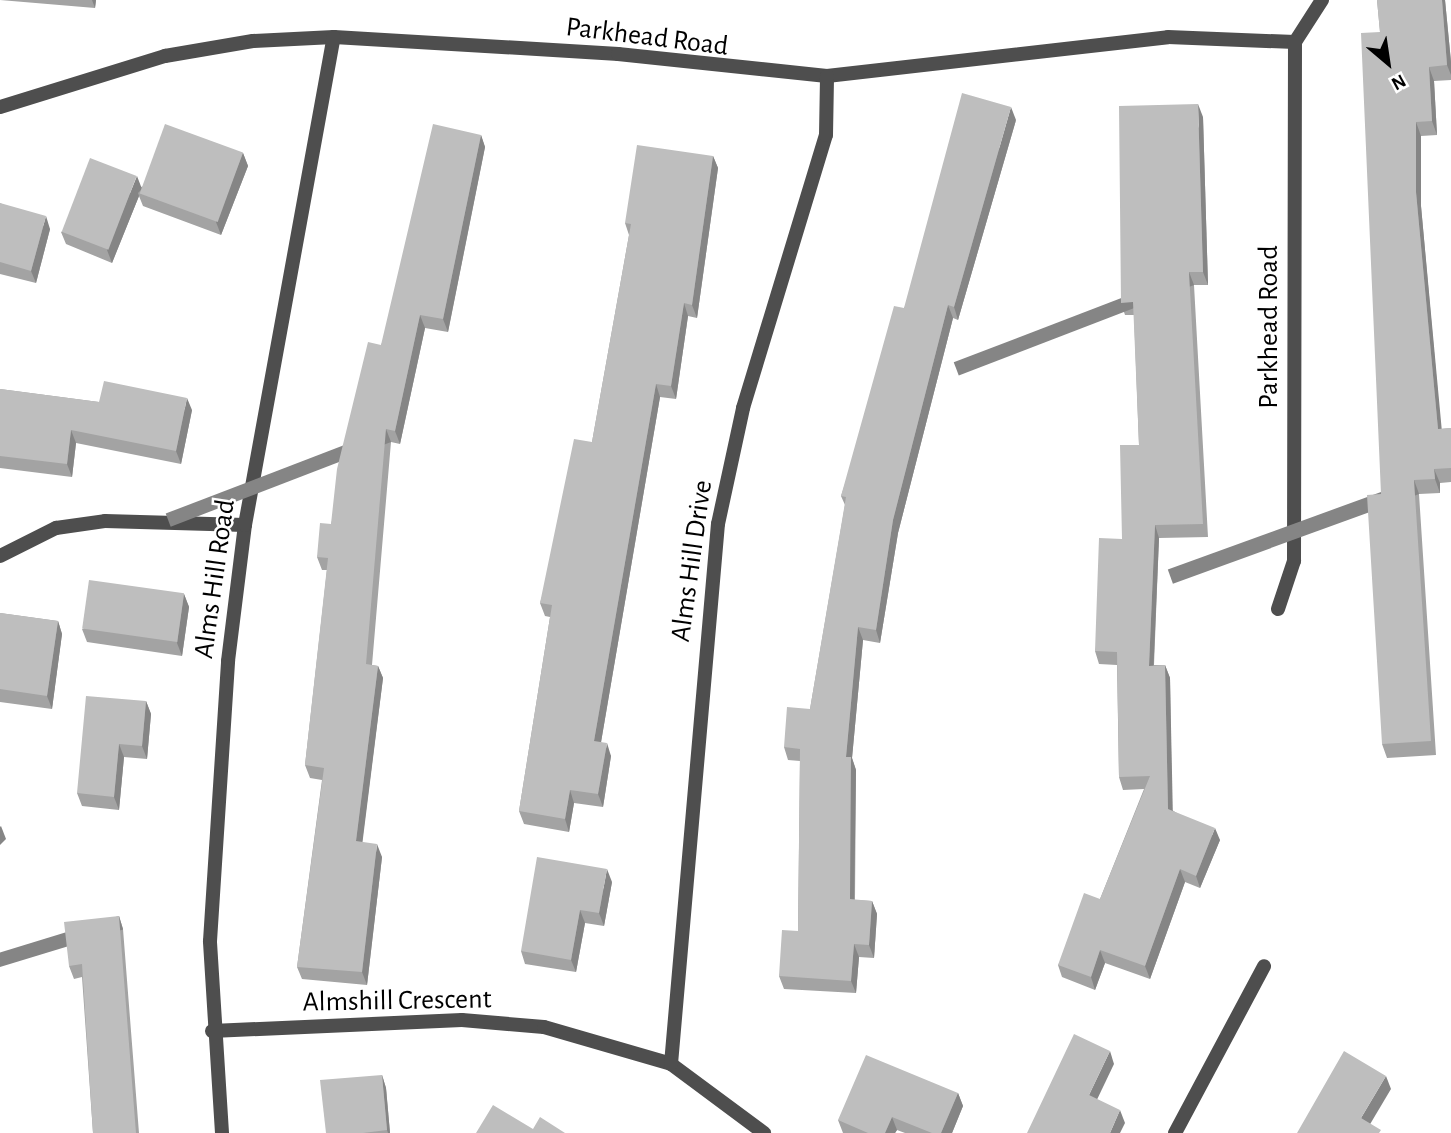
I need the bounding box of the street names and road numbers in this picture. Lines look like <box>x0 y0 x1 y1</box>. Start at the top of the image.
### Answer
street label: Parkhead Road <box>564 10 730 64</box>
street label: Parkhead Road <box>1252 245 1286 409</box>
street label: Alms Hill Drive <box>664 478 720 644</box>
street label: Alms Hill Road <box>187 497 243 661</box>
street label: Almshill Crescent <box>302 983 492 1019</box>

